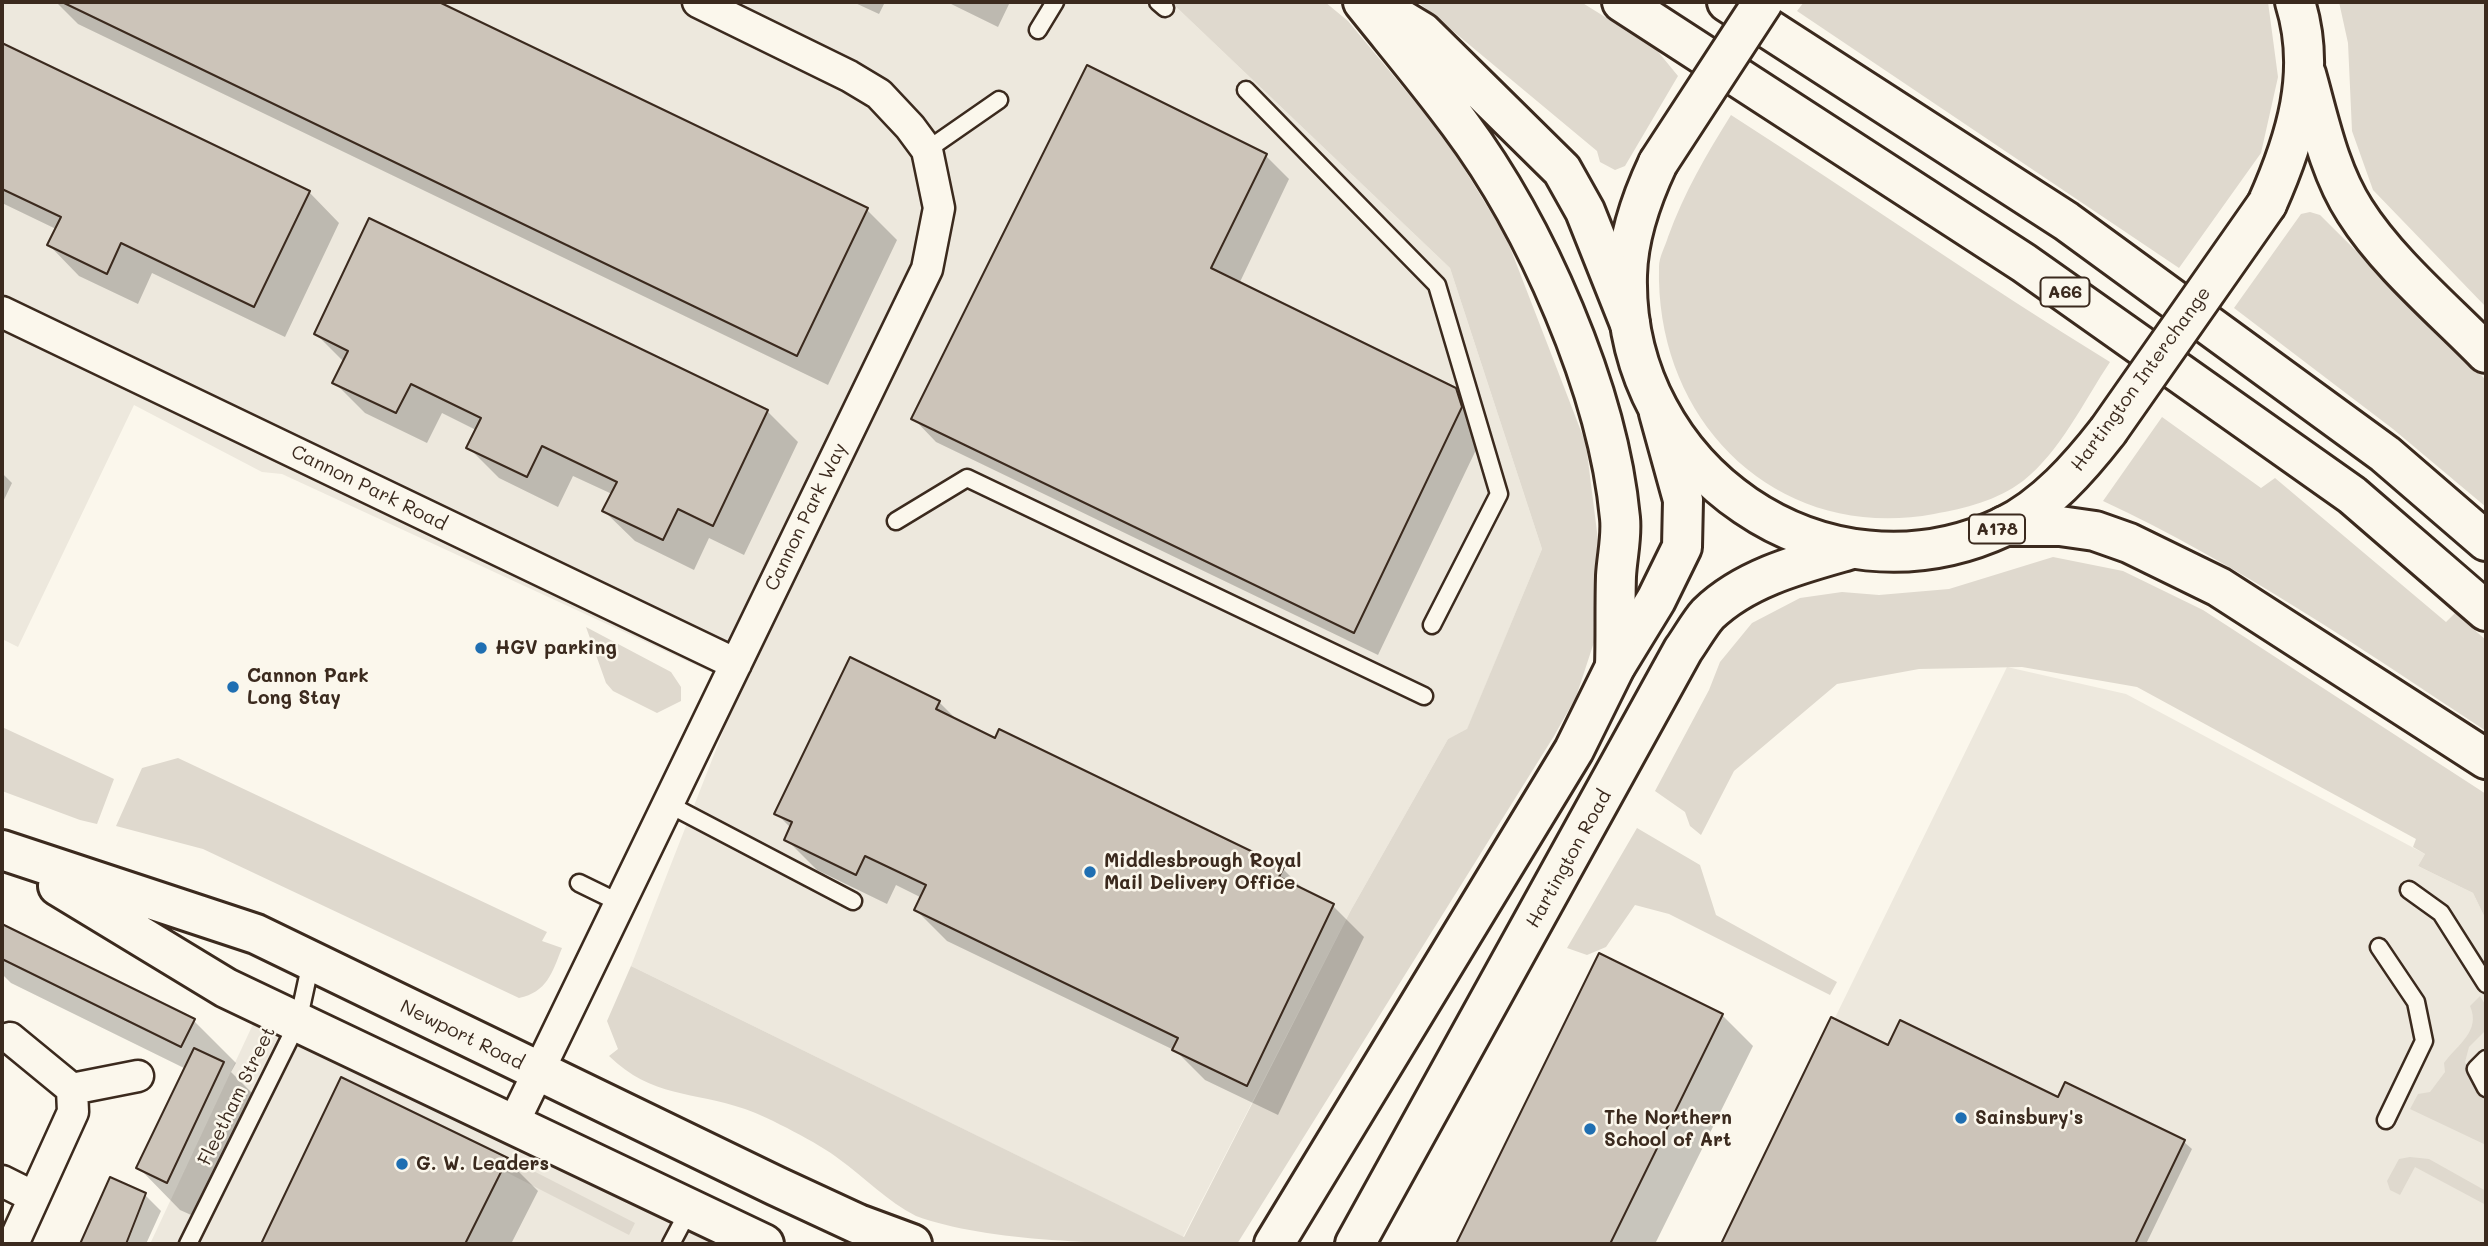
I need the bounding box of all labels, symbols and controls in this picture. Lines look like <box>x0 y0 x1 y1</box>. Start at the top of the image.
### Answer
road number: A66 <box>2040 278 2090 306</box>
street label: Hartington Interchange <box>2066 282 2216 476</box>
street label: Cannon Park Way <box>760 439 852 595</box>
street label: Cannon Park Road <box>287 440 451 536</box>
road number: A178 <box>1969 514 2025 544</box>
place label: HGV parking <box>495 637 617 659</box>
marker: HGV parking <box>473 640 489 656</box>
place label: Cannon Park Long Stay <box>247 665 369 709</box>
marker: Cannon Park Long Stay <box>225 679 241 695</box>
street label: Hartington Road <box>1522 786 1616 932</box>
place label: Middlesbrough Royal Mail Delivery Office <box>1104 850 1301 894</box>
marker: Middlesbrough Royal Mail Delivery Office <box>1082 864 1098 880</box>
street label: Newport Road <box>396 995 528 1075</box>
street label: Fleetham Street <box>194 1023 280 1169</box>
place label: The Northern School of Art <box>1604 1107 1732 1151</box>
place label: Sainsbury's <box>1975 1107 2083 1129</box>
marker: Sainsbury's <box>1953 1110 1969 1126</box>
marker: The Northern School of Art <box>1582 1121 1598 1137</box>
place label: G. W. Leaders <box>416 1153 549 1175</box>
marker: G. W. Leaders <box>394 1156 410 1172</box>

